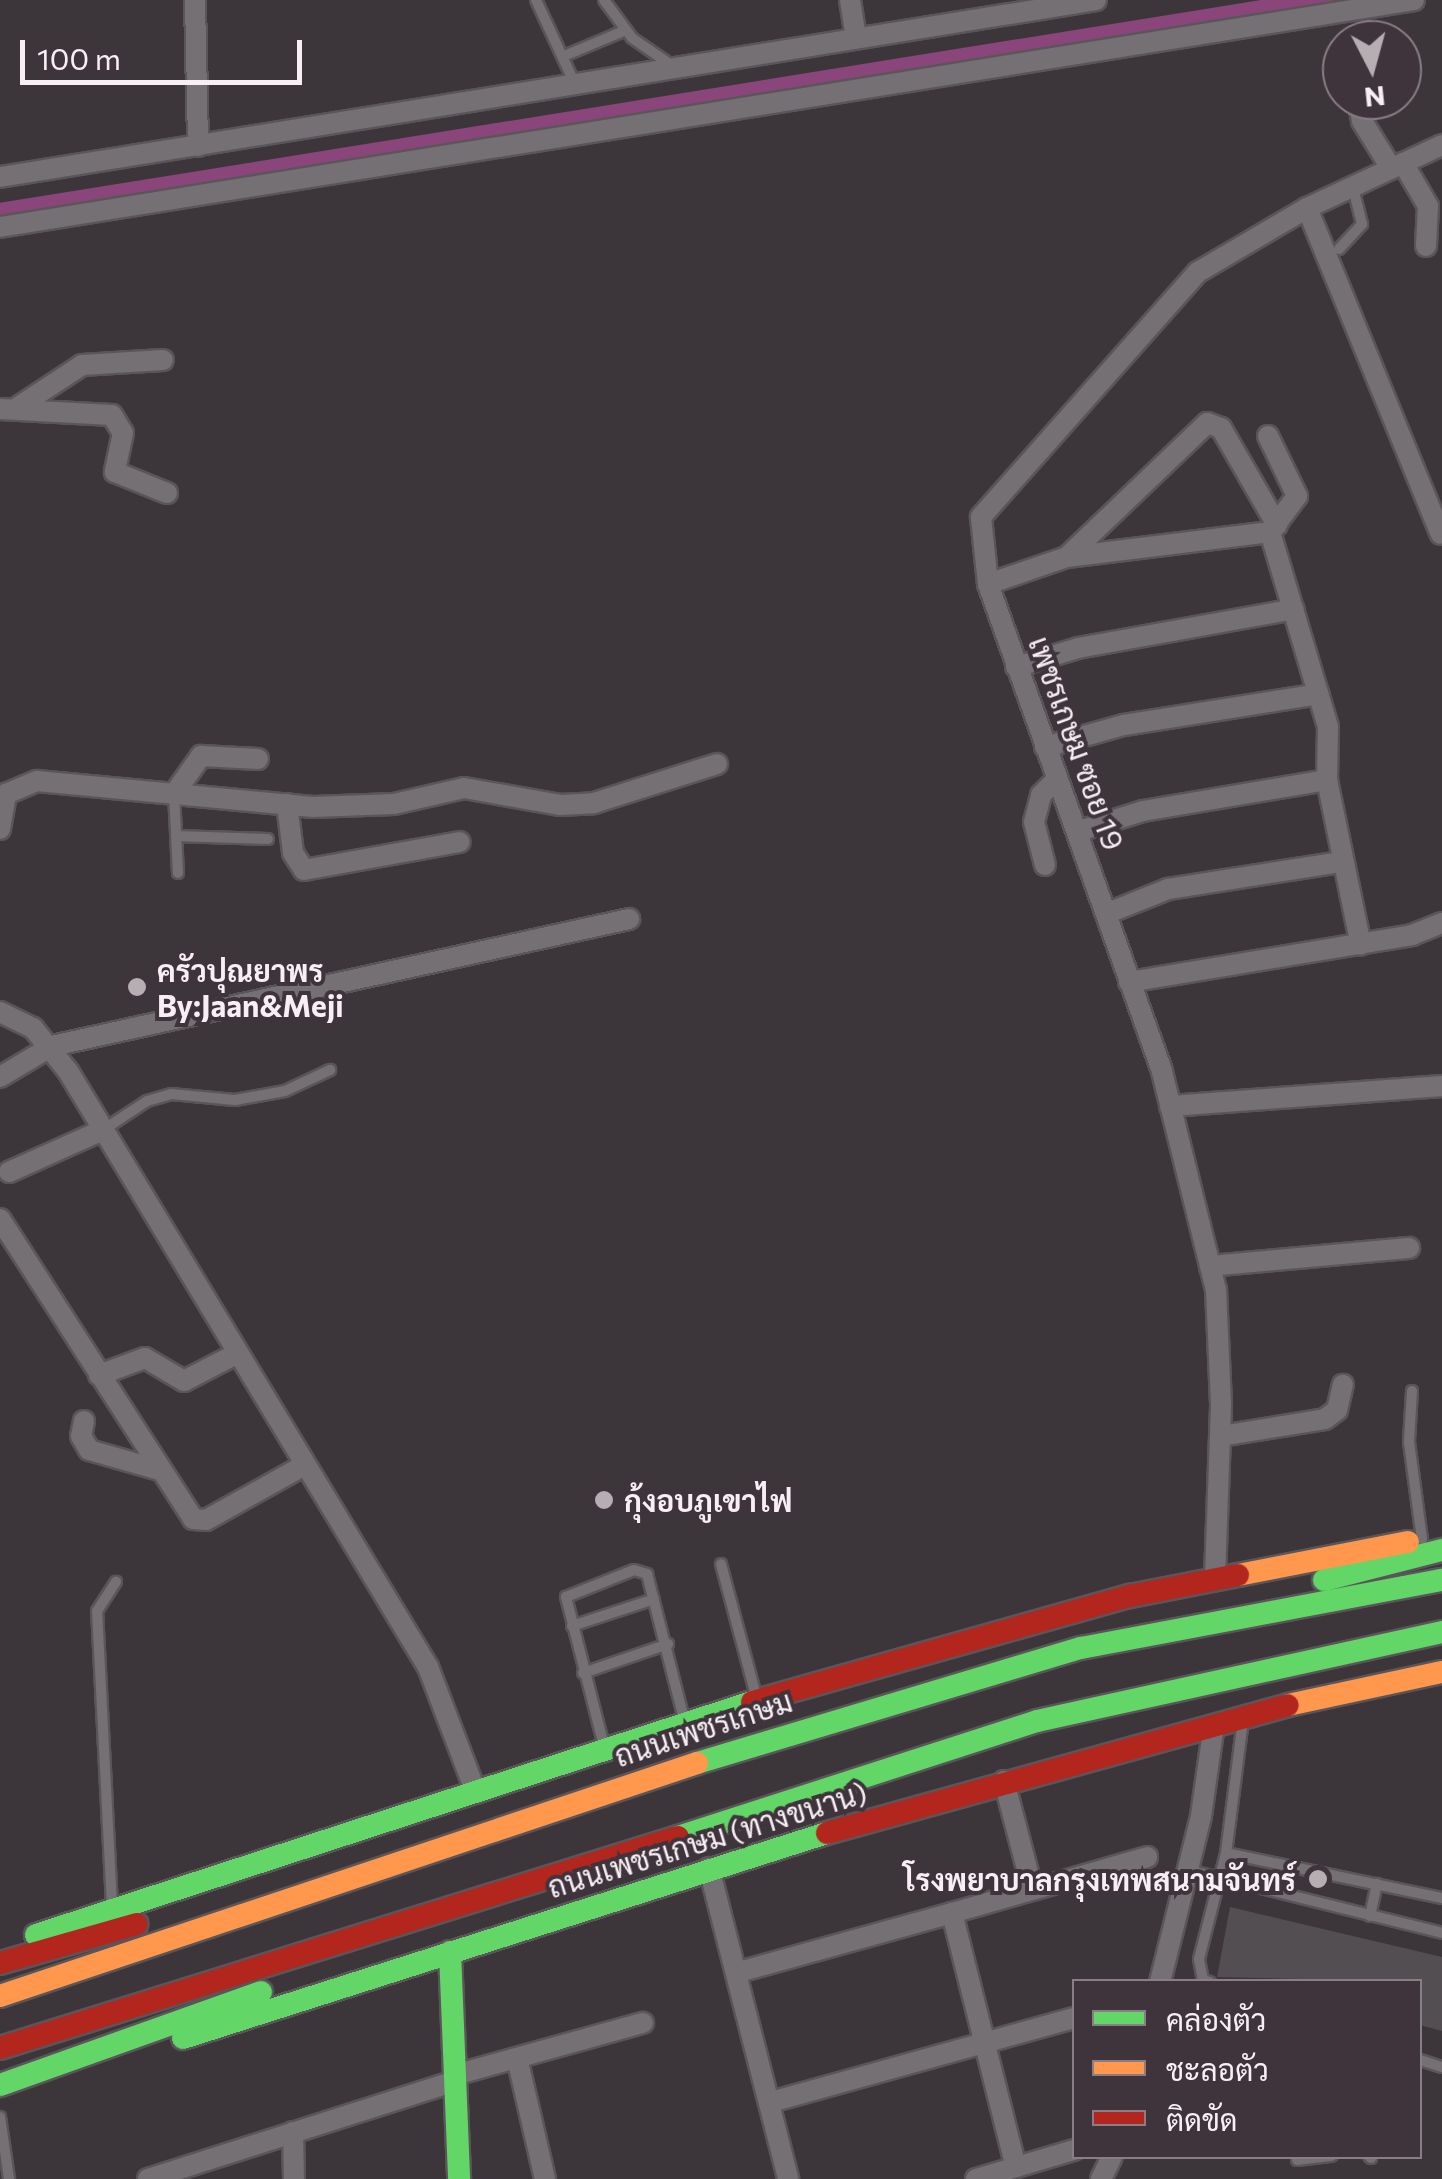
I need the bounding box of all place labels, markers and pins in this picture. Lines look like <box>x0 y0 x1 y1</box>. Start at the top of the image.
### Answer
place label: ครัวปุณยาพร By:Jaan&Meji <box>157 952 344 1022</box>
marker: ครัวปุณยาพร By:Jaan&Meji <box>126 976 148 998</box>
place label: กุ้งอบภูเขาไฟ <box>624 1482 793 1518</box>
marker: กุ้งอบภูเขาไฟ <box>593 1489 615 1511</box>
place label: โรงพยาบาลกรุงเทพสนามจันทร์ <box>903 1861 1296 1897</box>
marker: โรงพยาบาลกรุงเทพสนามจันทร์ <box>1305 1866 1331 1892</box>

